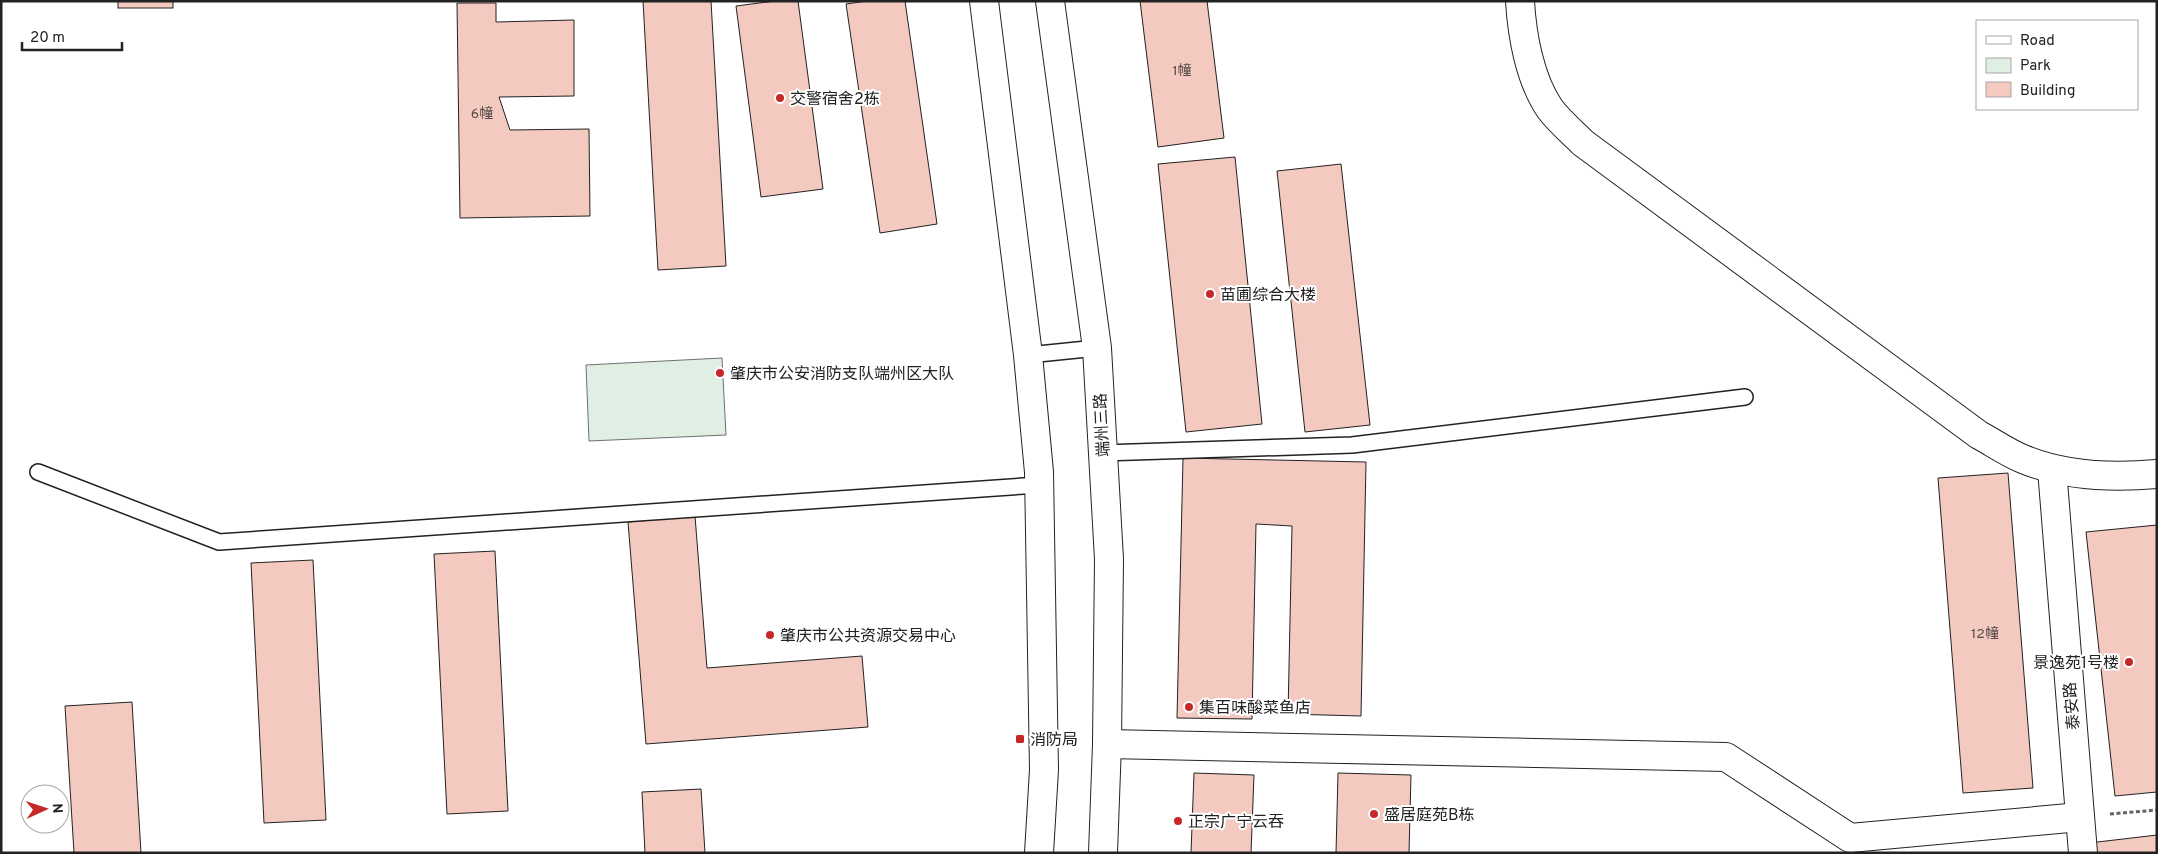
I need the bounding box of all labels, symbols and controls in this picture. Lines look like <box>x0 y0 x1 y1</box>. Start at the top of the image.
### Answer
scale bar <box>22 20 122 52</box>
legend <box>1976 20 2138 110</box>
text: 20 m <box>30 29 65 48</box>
text: Road <box>2020 32 2055 51</box>
text: Park <box>2020 57 2051 76</box>
house number: 1幢 <box>1172 62 1192 80</box>
text: Building <box>2020 82 2075 101</box>
place label: 交警宿舍2栋 <box>790 90 880 110</box>
marker: 交警宿舍2栋 <box>774 92 786 104</box>
house number: 6幢 <box>471 105 493 123</box>
place label: 苗圃综合大楼 <box>1220 286 1316 306</box>
marker: 苗圃综合大楼 <box>1204 288 1216 300</box>
place label: 肇庆市公安消防支队端州区大队 <box>730 365 954 385</box>
marker: 肇庆市公安消防支队端州区大队 <box>714 367 726 379</box>
street label: 端州三路 <box>1091 392 1115 457</box>
house number: 12幢 <box>1971 625 1999 643</box>
place label: 肇庆市公共资源交易中心 <box>780 627 956 647</box>
marker: 肇庆市公共资源交易中心 <box>764 629 776 641</box>
place label: 景逸苑1号楼 <box>2033 654 2119 674</box>
marker: 景逸苑1号楼 <box>2123 656 2135 668</box>
street label: 泰安路 <box>2061 681 2085 731</box>
place label: 集百味酸菜鱼店 <box>1199 699 1311 719</box>
marker: 集百味酸菜鱼店 <box>1183 701 1195 713</box>
place label: 消防局 <box>1030 731 1078 751</box>
marker: 消防局 <box>1014 733 1026 745</box>
north arrow <box>20 784 70 834</box>
text: N <box>48 803 65 814</box>
place label: 盛居庭苑B栋 <box>1384 806 1475 826</box>
marker: 盛居庭苑B栋 <box>1368 808 1380 820</box>
place label: 正宗广宁云吞 <box>1188 813 1284 833</box>
marker: 正宗广宁云吞 <box>1172 815 1184 827</box>

